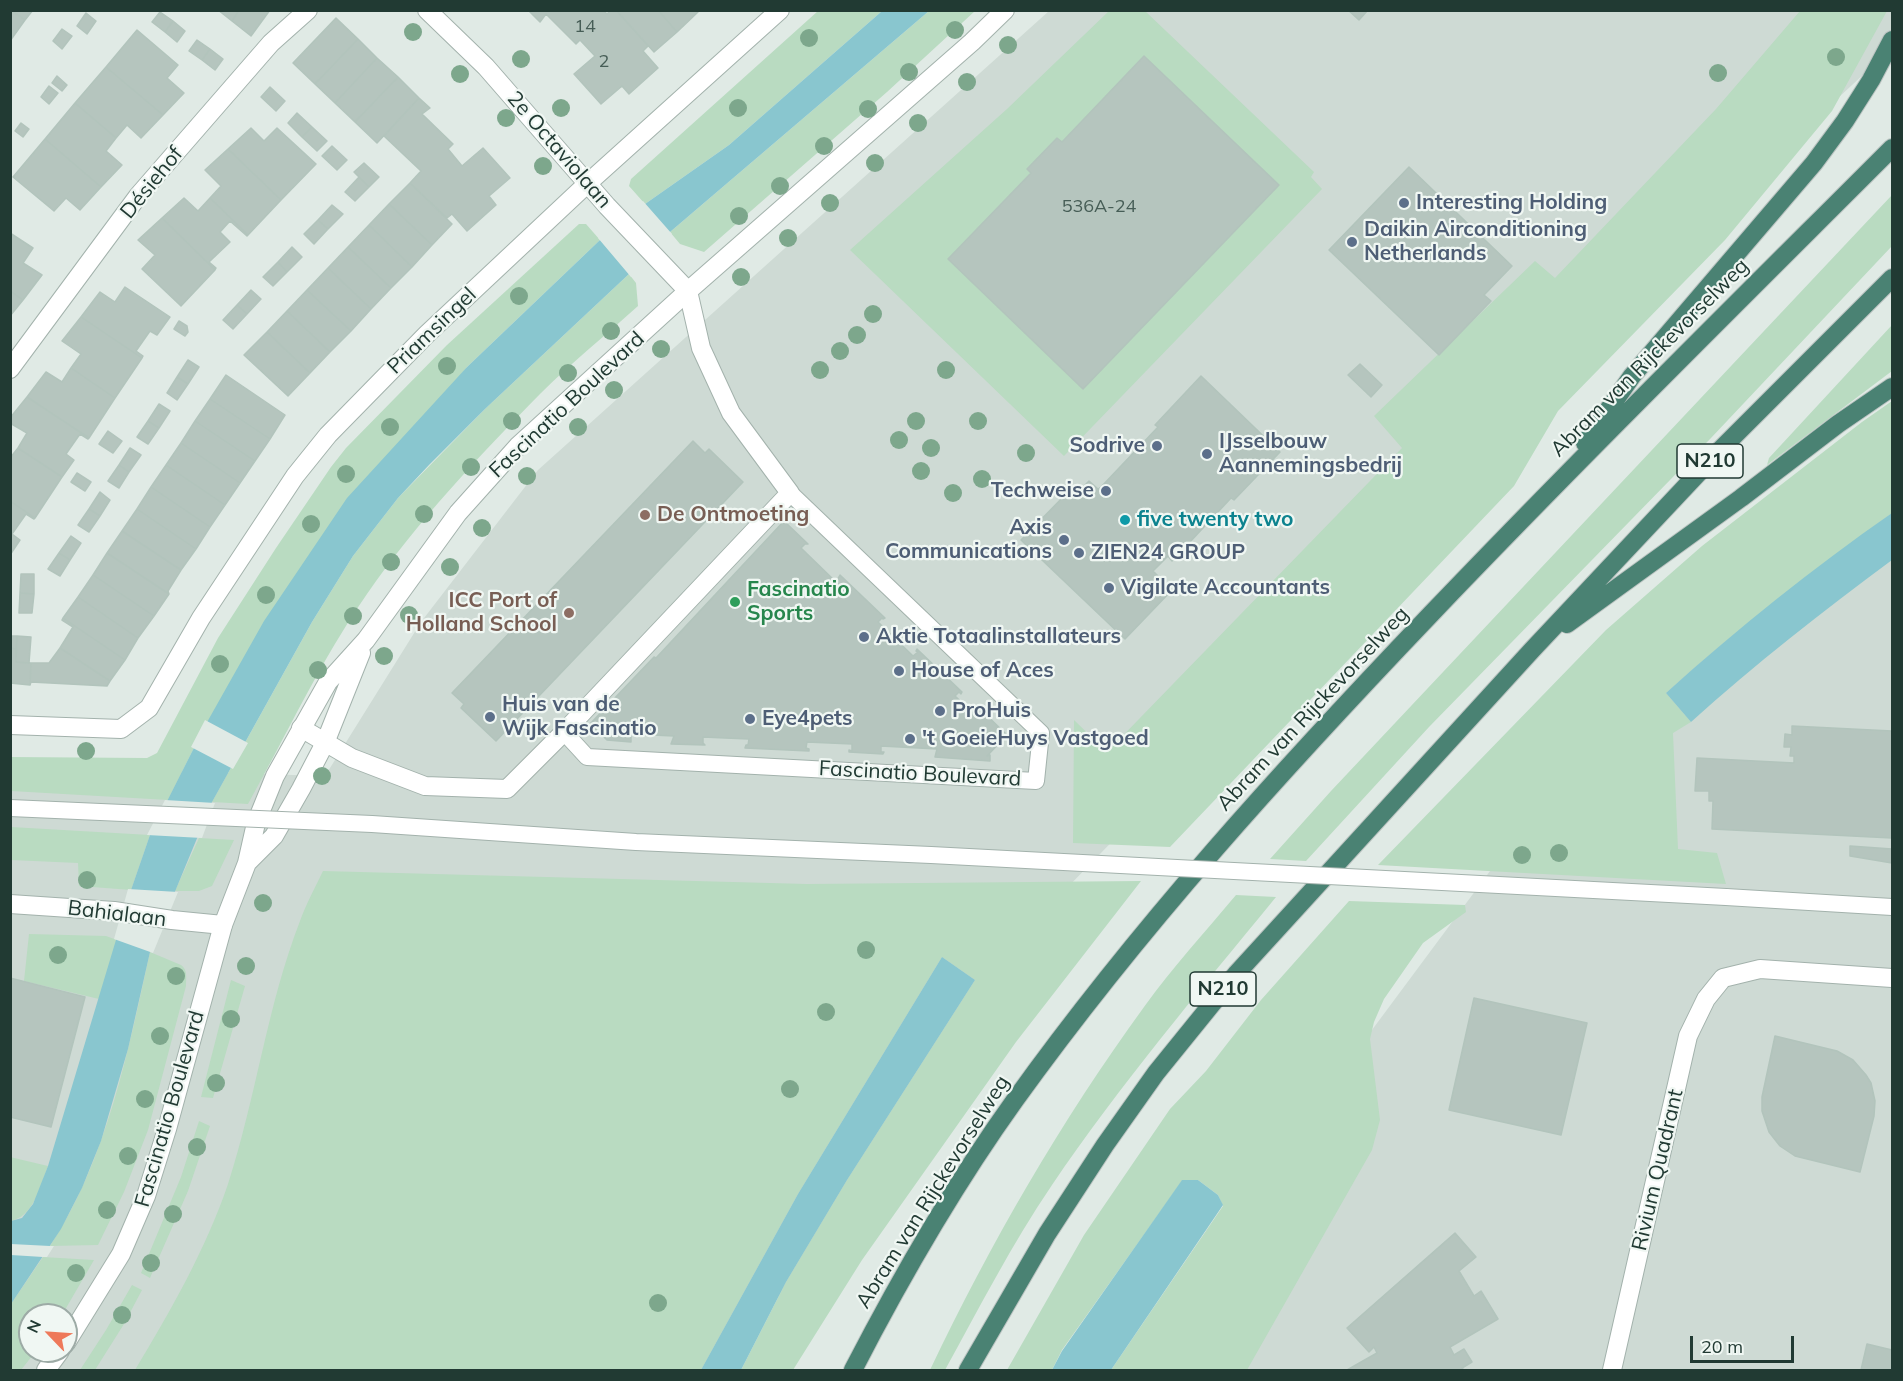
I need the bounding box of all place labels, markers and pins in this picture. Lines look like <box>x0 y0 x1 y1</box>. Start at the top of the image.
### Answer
place label: Interesting Holding <box>1416 190 1607 216</box>
marker: Interesting Holding <box>1397 196 1411 210</box>
place label: Daikin Airconditioning Netherlands <box>1364 217 1587 267</box>
marker: Daikin Airconditioning Netherlands <box>1345 235 1359 249</box>
place label: IJsselbouw Aannemingsbedrij <box>1219 429 1402 479</box>
place label: Sodrive <box>1070 433 1145 459</box>
marker: Sodrive <box>1150 439 1164 453</box>
marker: IJsselbouw Aannemingsbedrij <box>1200 447 1214 461</box>
place label: Techweise <box>991 478 1094 504</box>
marker: Techweise <box>1099 484 1113 498</box>
place label: De Ontmoeting <box>657 502 809 528</box>
place label: five twenty two <box>1137 507 1293 533</box>
marker: De Ontmoeting <box>638 508 652 522</box>
marker: five twenty two <box>1118 513 1132 527</box>
place label: Axis Communications <box>885 515 1052 565</box>
marker: Axis Communications <box>1057 533 1071 547</box>
place label: ZIEN24 GROUP <box>1091 540 1245 566</box>
marker: ZIEN24 GROUP <box>1072 546 1086 560</box>
place label: Vigilate Accountants <box>1121 575 1330 601</box>
place label: Fascinatio Sports <box>747 577 850 627</box>
marker: Vigilate Accountants <box>1102 581 1116 595</box>
place label: ICC Port of Holland School <box>406 588 557 638</box>
marker: Fascinatio Sports <box>728 595 742 609</box>
marker: ICC Port of Holland School <box>562 606 576 620</box>
place label: Aktie Totaalinstallateurs <box>876 624 1121 650</box>
marker: Aktie Totaalinstallateurs <box>857 630 871 644</box>
place label: House of Aces <box>911 658 1054 684</box>
marker: House of Aces <box>892 664 906 678</box>
place label: Huis van de Wijk Fascinatio <box>502 692 657 742</box>
place label: ProHuis <box>952 698 1031 724</box>
marker: ProHuis <box>933 704 947 718</box>
place label: Eye4pets <box>762 706 853 732</box>
marker: Huis van de Wijk Fascinatio <box>483 710 497 724</box>
marker: Eye4pets <box>743 712 757 726</box>
place label: 't GoeieHuys Vastgoed <box>922 726 1149 752</box>
marker: 't GoeieHuys Vastgoed <box>903 732 917 746</box>

